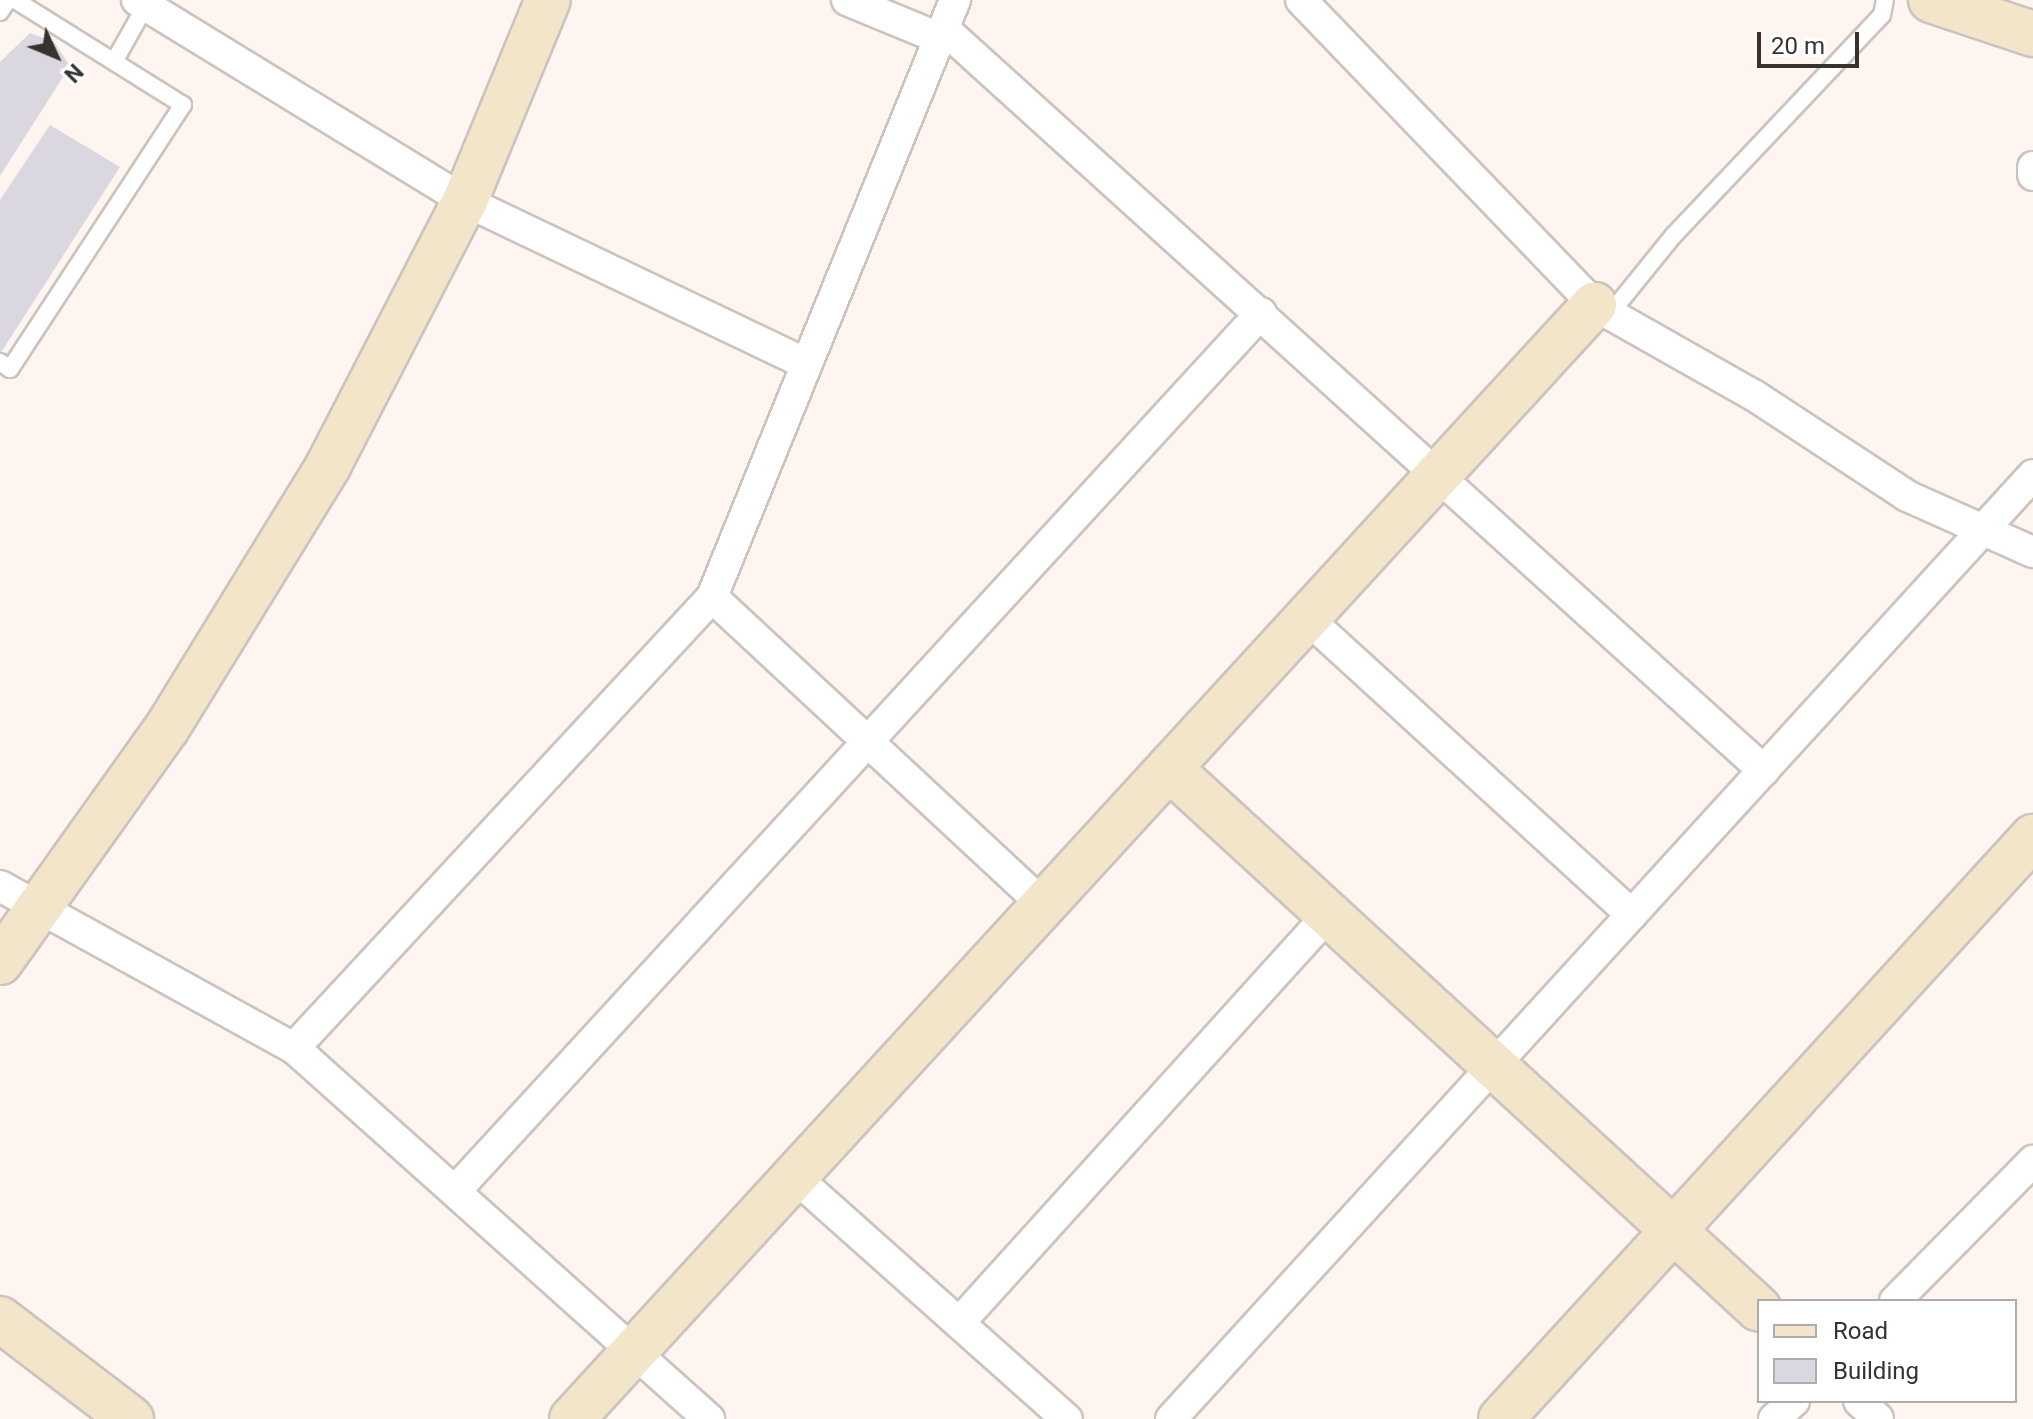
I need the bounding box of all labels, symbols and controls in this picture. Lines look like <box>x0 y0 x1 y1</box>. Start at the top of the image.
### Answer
north arrow <box>16 16 96 96</box>
scale bar <box>1761 16 1863 66</box>
text: 20 m <box>1771 32 1825 60</box>
text: N <box>59 59 88 87</box>
legend <box>1757 1299 2017 1403</box>
text: Road <box>1833 1317 1888 1345</box>
text: Building <box>1833 1357 1919 1385</box>

